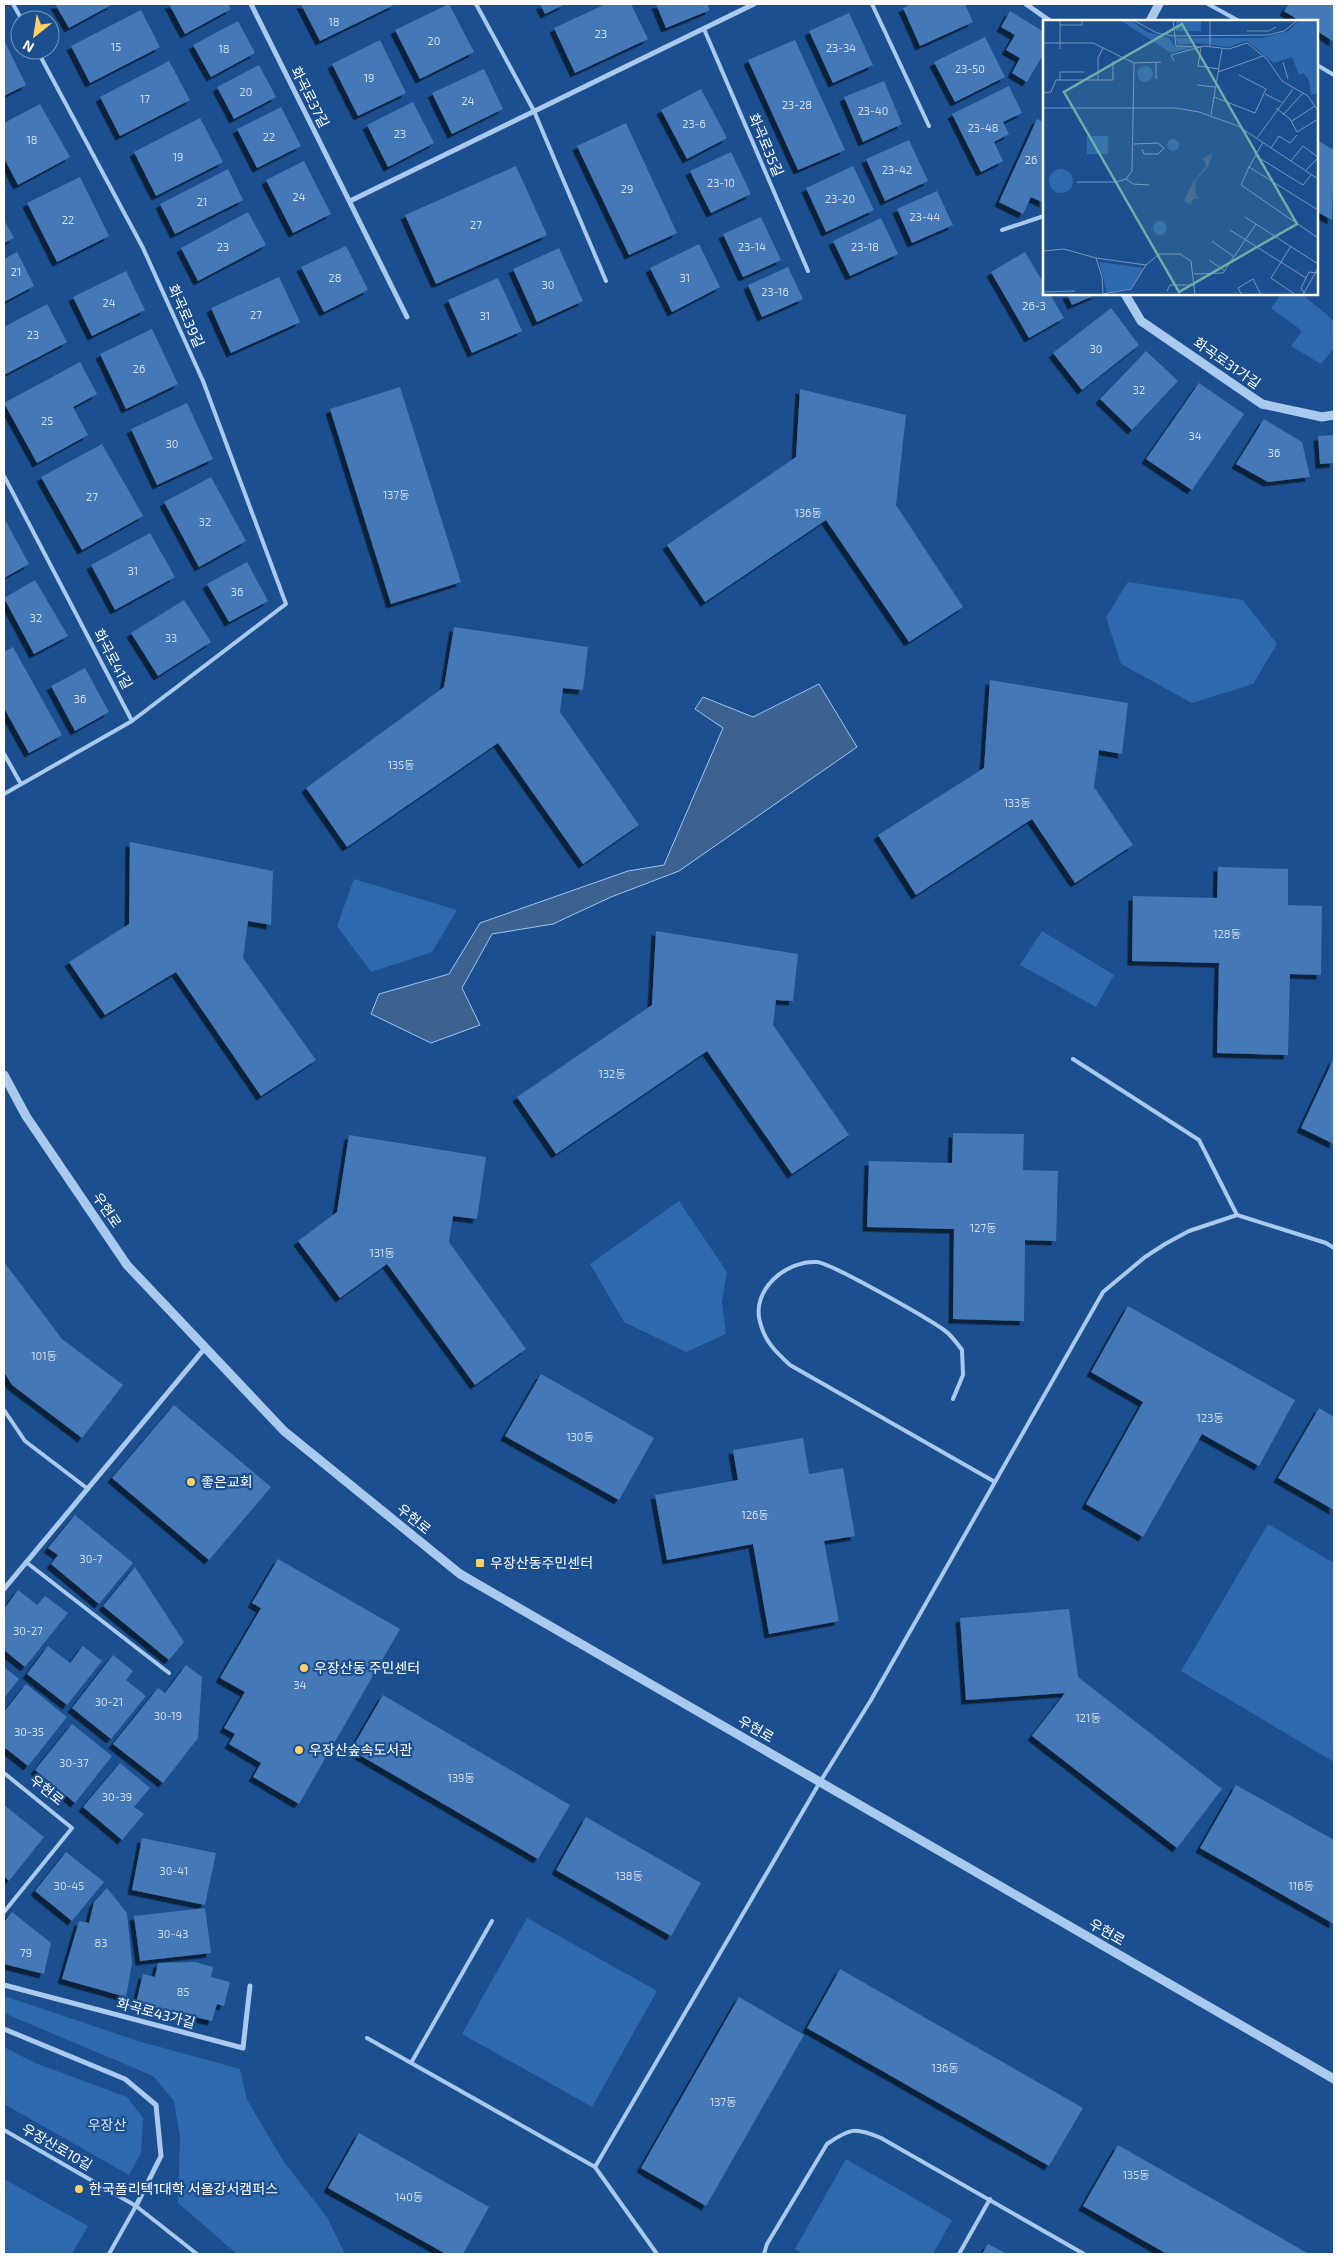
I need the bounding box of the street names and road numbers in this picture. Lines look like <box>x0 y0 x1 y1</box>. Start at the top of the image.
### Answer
street label: 화곡로37길 <box>288 63 333 130</box>
street label: 화곡로35길 <box>746 111 787 179</box>
street label: 화곡로39길 <box>165 282 208 350</box>
street label: 화곡로31가길 <box>1191 333 1264 392</box>
street label: 화곡로41길 <box>91 626 136 692</box>
street label: 우현로 <box>90 1189 125 1231</box>
street label: 우현로 <box>394 1500 435 1537</box>
street label: 우현로 <box>735 1712 777 1746</box>
street label: 우현로 <box>27 1771 68 1808</box>
street label: 우현로 <box>1086 1915 1128 1949</box>
street label: 화곡로43가길 <box>115 1994 197 2031</box>
street label: 우장산로10길 <box>19 2120 95 2174</box>

